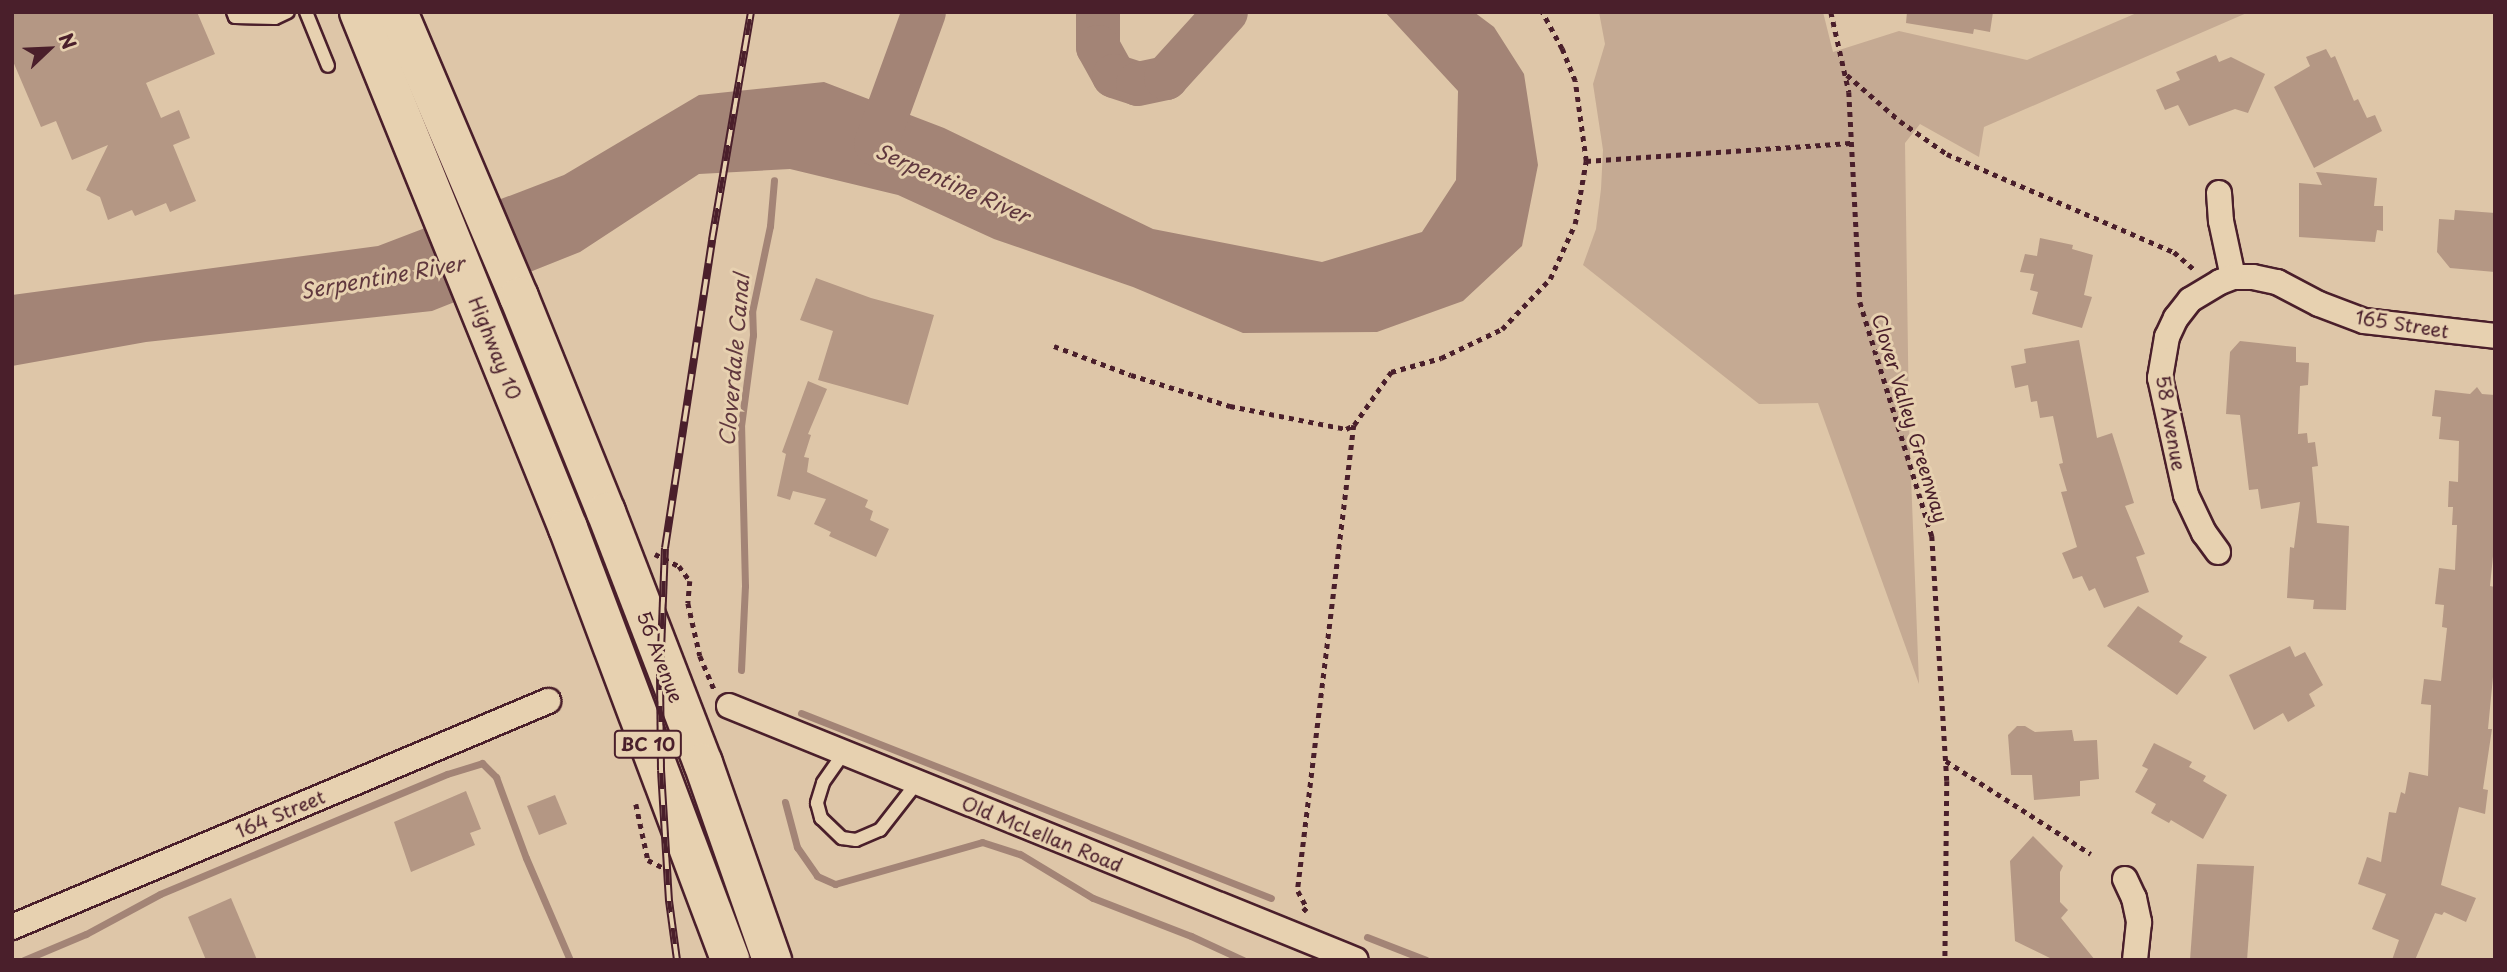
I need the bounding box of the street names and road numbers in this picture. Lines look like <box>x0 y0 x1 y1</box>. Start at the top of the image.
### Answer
street label: Highway 10 <box>464 294 526 402</box>
street label: 165 Street <box>2353 305 2451 343</box>
street label: Clover Valley Greenway <box>1867 310 1953 526</box>
street label: 58 Avenue <box>2151 374 2191 472</box>
street label: 56 Avenue <box>632 608 688 706</box>
road number: BC 10 <box>613 730 683 758</box>
street label: 164 Street <box>231 785 329 843</box>
street label: Old McLellan Road <box>958 791 1126 877</box>

